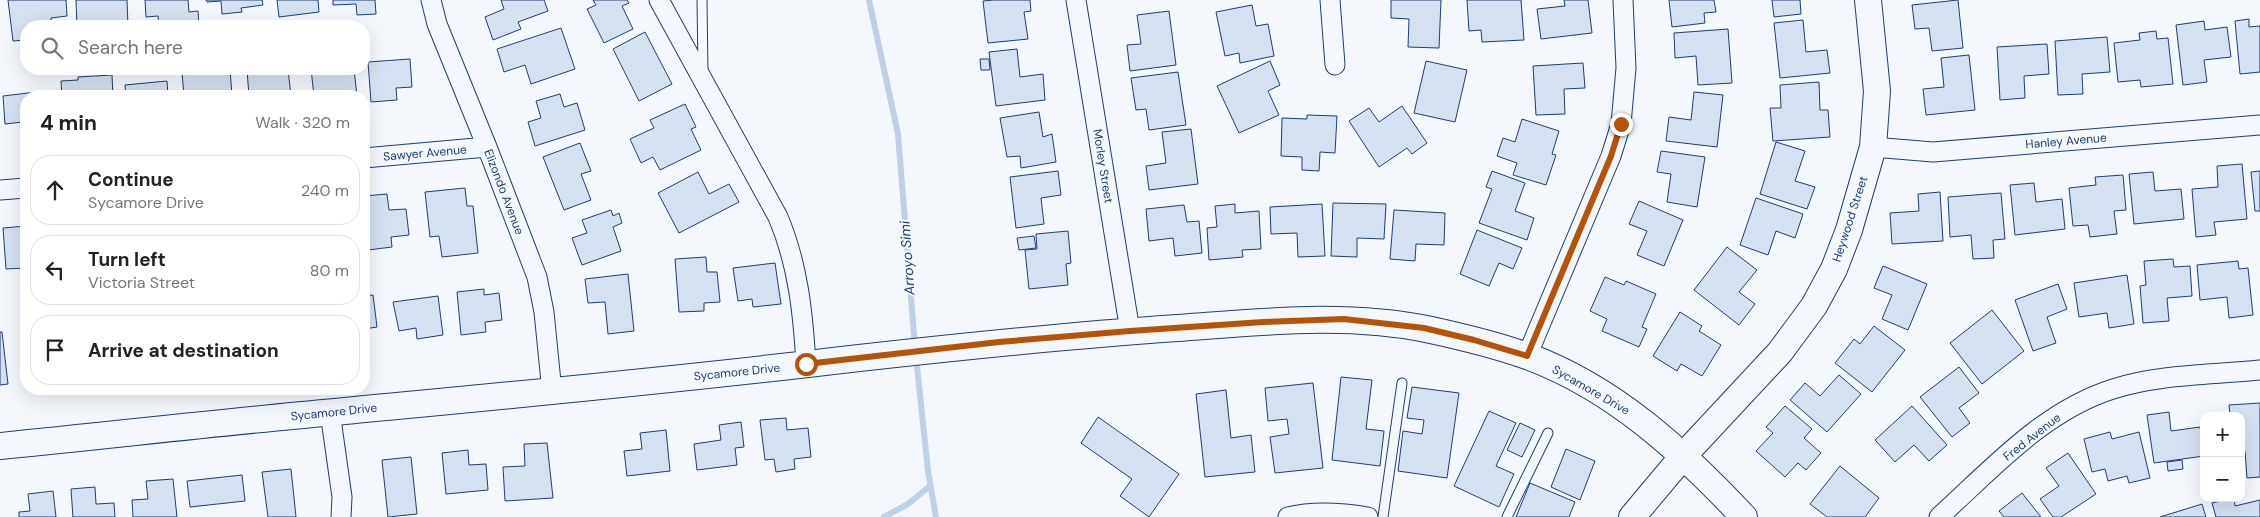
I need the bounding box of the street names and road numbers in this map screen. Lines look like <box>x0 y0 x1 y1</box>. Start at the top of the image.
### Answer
street label: Morley Street <box>1089 128 1117 204</box>
street label: Hanley Avenue <box>2025 129 2107 153</box>
street label: Sawyer Avenue <box>383 141 468 165</box>
street label: Elizondo Avenue <box>480 147 528 237</box>
street label: Heywood Street <box>1829 174 1871 264</box>
street label: Sycamore Drive <box>693 359 781 384</box>
street label: Sycamore Drive <box>1549 361 1633 419</box>
street label: Sycamore Drive <box>290 399 378 424</box>
street label: Fred Avenue <box>2000 409 2064 465</box>

